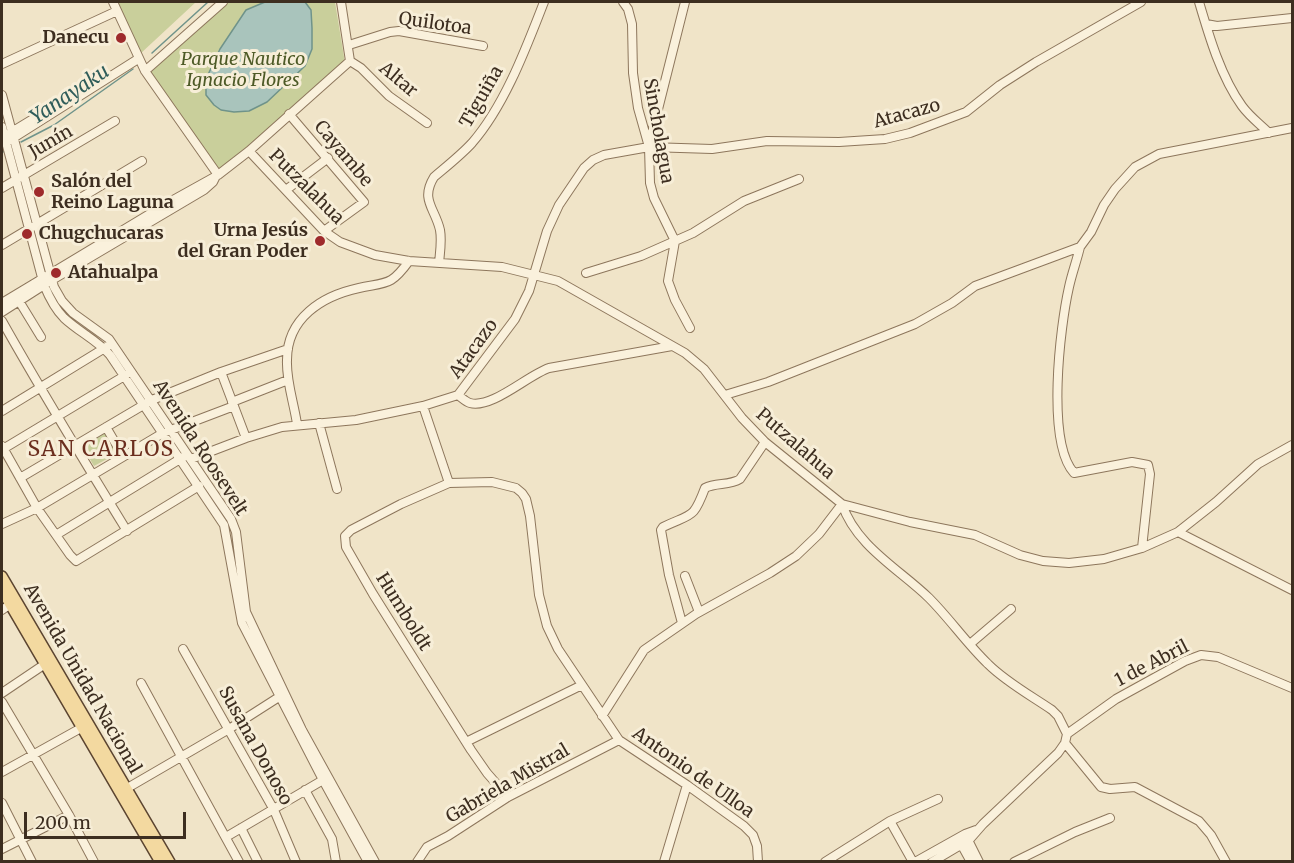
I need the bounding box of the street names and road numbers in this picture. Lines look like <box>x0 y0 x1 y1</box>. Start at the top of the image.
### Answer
street label: Quilotoa <box>397 8 473 40</box>
street label: Altar <box>375 58 421 102</box>
street label: Tiguiña <box>456 62 508 132</box>
street label: Sincholagua <box>638 77 678 185</box>
street label: Atacazo <box>871 95 943 133</box>
street label: Cayambe <box>309 117 377 191</box>
street label: Junín <box>25 121 77 163</box>
street label: Putzalahua <box>264 145 348 229</box>
street label: Atacazo <box>445 315 503 383</box>
street label: Avenida Roosevelt <box>148 376 252 520</box>
street label: Putzalahua <box>751 404 839 484</box>
street label: Humboldt <box>371 569 435 655</box>
street label: Avenida Unidad Nacional <box>19 580 145 778</box>
street label: 1 de Abril <box>1112 636 1192 692</box>
street label: Susana Donoso <box>213 683 297 809</box>
street label: Antonio de Ulloa <box>628 723 758 823</box>
street label: Gabriela Mistral <box>442 740 574 828</box>

